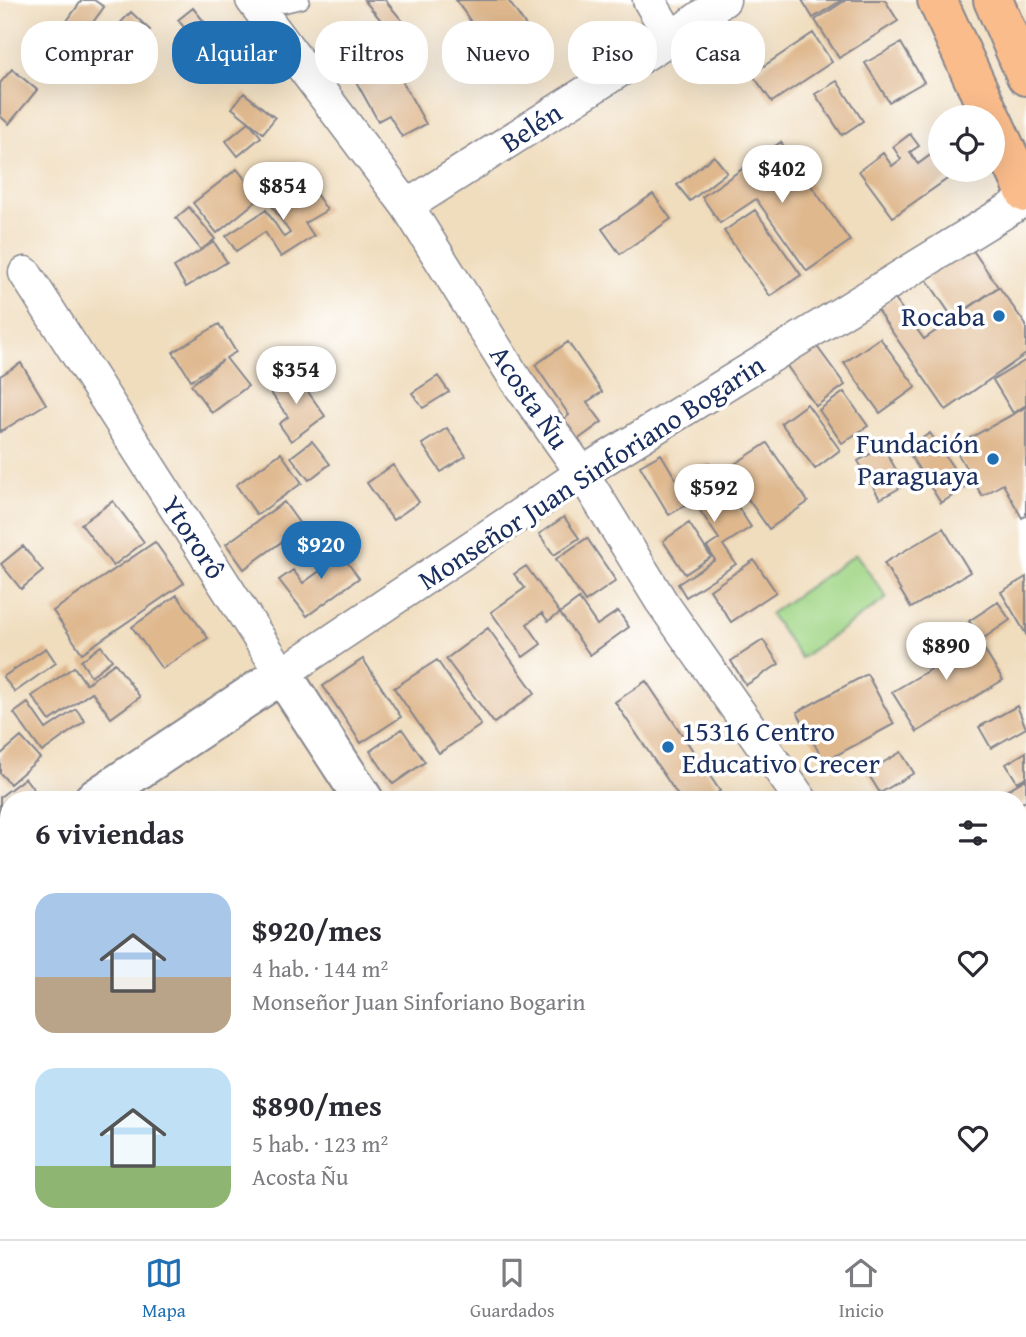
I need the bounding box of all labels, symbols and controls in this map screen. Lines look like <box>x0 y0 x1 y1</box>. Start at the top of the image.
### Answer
chip: Comprar <box>21 21 158 84</box>
chip: Alquilar <box>172 21 301 84</box>
chip: Filtros <box>315 21 428 84</box>
chip: Nuevo <box>442 21 554 84</box>
chip: Piso <box>568 21 657 84</box>
chip: Casa <box>671 21 765 84</box>
street label: Belén <box>492 91 570 162</box>
map controls <box>928 105 1005 182</box>
button: locate <box>928 105 1005 182</box>
pin: $402 <box>741 146 823 205</box>
text: $402 <box>758 151 806 184</box>
pin: $854 <box>242 162 324 222</box>
text: $854 <box>259 168 307 201</box>
place label: Rocaba <box>901 295 986 336</box>
marker: Rocaba <box>991 308 1007 324</box>
street label: Acosta Ñu <box>481 337 580 457</box>
street label: Monseñor Juan Sinforiano Bogarin <box>409 344 772 599</box>
pin: $354 <box>255 346 337 406</box>
text: $354 <box>272 352 320 385</box>
place label: Fundación Paraguaya <box>856 422 980 495</box>
marker: Fundación Paraguaya <box>985 451 1001 467</box>
pin: $592 <box>673 464 755 524</box>
text: $592 <box>690 470 738 503</box>
street label: Ytororô <box>152 487 237 587</box>
pin: $920 <box>280 522 362 581</box>
text: $920 <box>297 527 345 560</box>
pin: $890 <box>905 622 987 682</box>
text: $890 <box>922 628 970 661</box>
place label: 15316 Centro Educativo Crecer <box>682 710 881 783</box>
marker: 15316 Centro Educativo Crecer <box>660 739 676 755</box>
text: 6 viviendas <box>35 811 184 855</box>
icon: filters <box>954 814 992 852</box>
text: $920/mes <box>252 908 382 952</box>
icon: home <box>91 921 175 1005</box>
icon: heart <box>954 944 992 982</box>
text: 4 hab. · 144 m² <box>252 952 388 985</box>
text: Monseñor Juan Sinforiano Bogarin <box>252 985 585 1018</box>
text: $890/mes <box>252 1083 382 1127</box>
icon: home <box>91 1096 175 1180</box>
icon: heart <box>954 1119 992 1157</box>
text: 5 hab. · 123 m² <box>252 1127 388 1160</box>
text: Acosta Ñu <box>252 1160 349 1193</box>
tab: Mapa <box>142 1254 186 1324</box>
tab: Guardados <box>470 1254 555 1324</box>
tab: Inicio <box>839 1254 884 1324</box>

